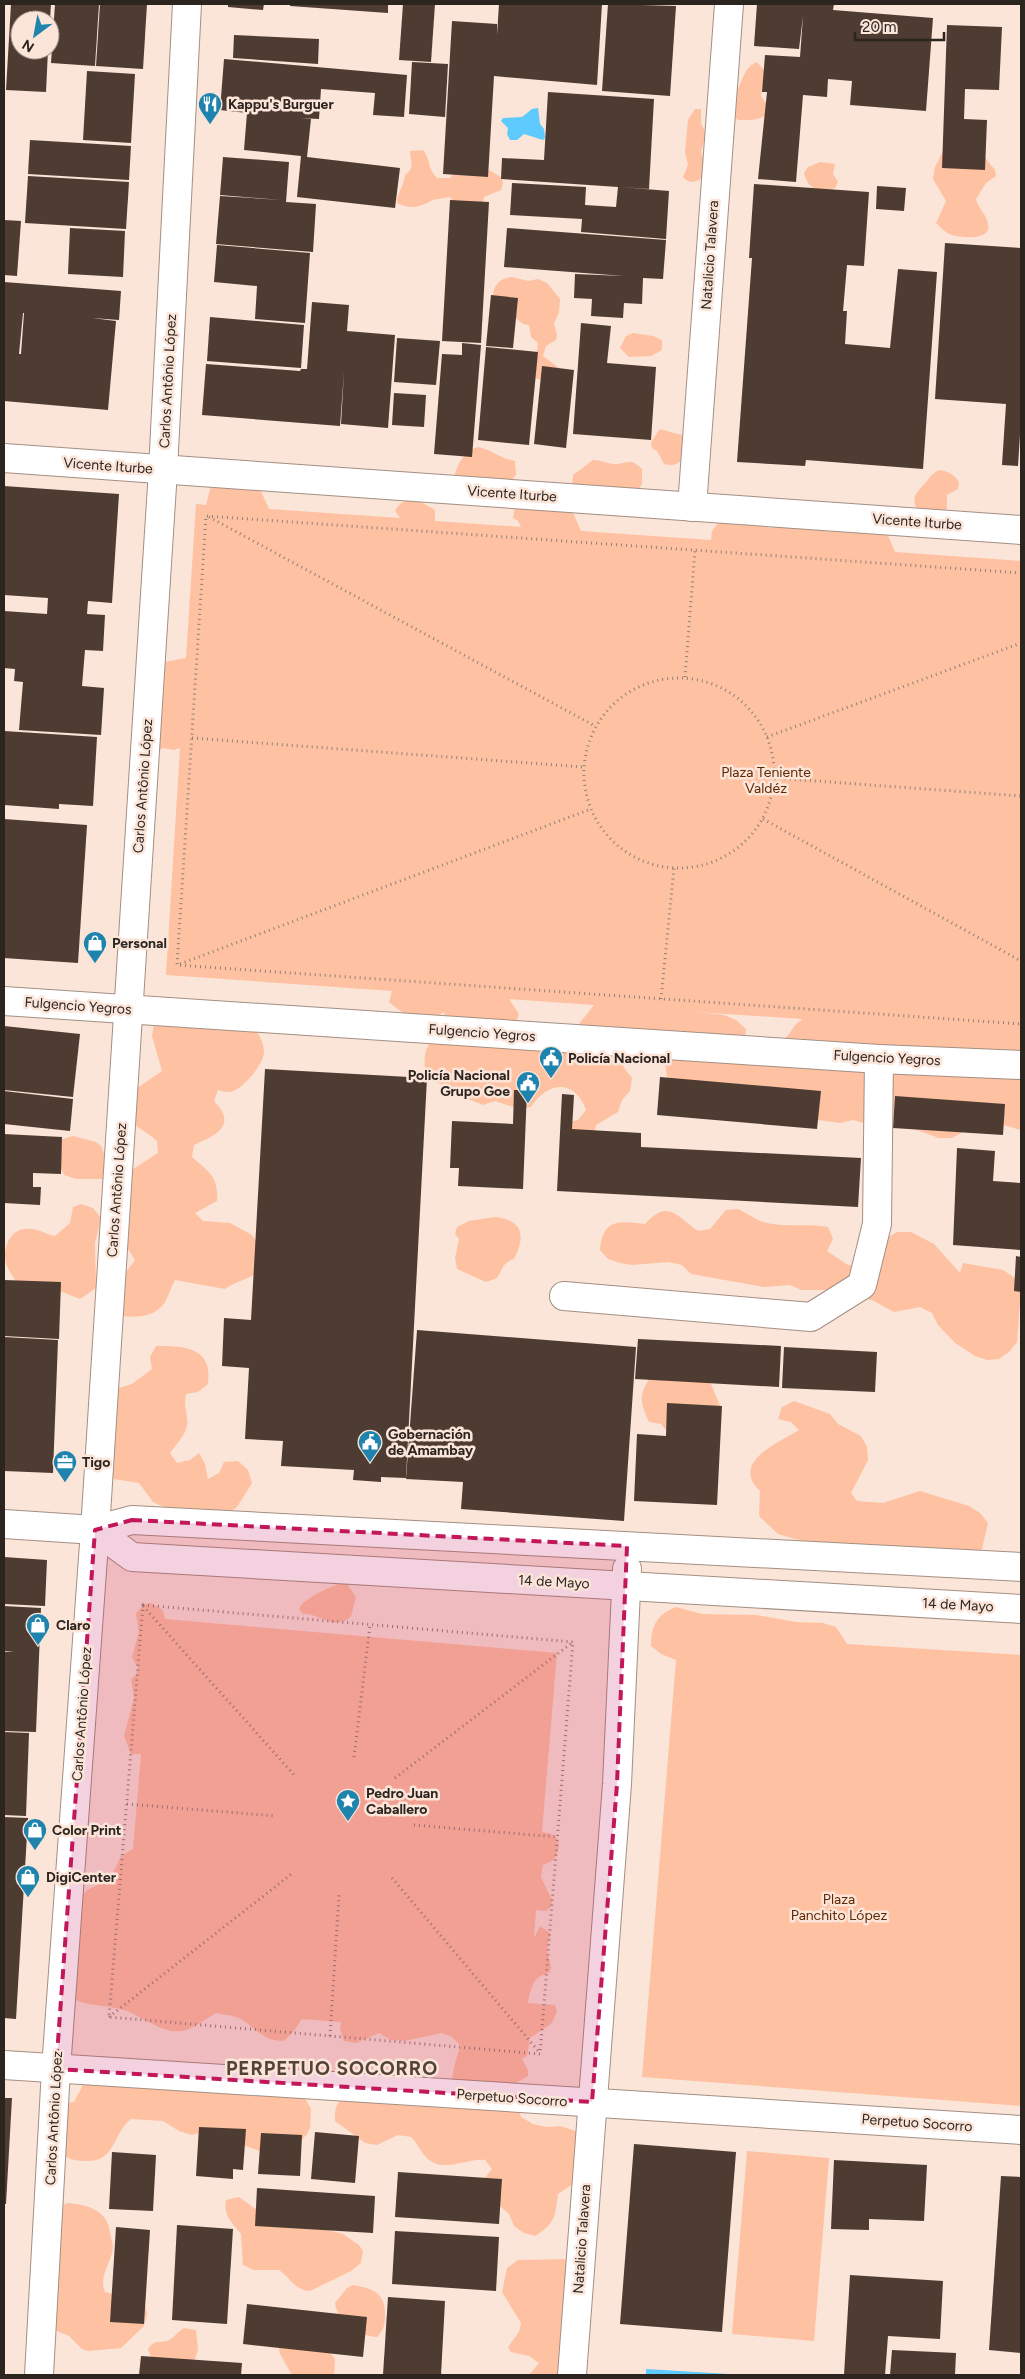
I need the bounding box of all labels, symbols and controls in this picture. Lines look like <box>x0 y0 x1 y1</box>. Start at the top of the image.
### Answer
north arrow <box>10 10 60 60</box>
scale bar <box>855 10 944 42</box>
text: 20 m <box>862 18 896 36</box>
text: N <box>19 36 37 56</box>
restaurant icon: Kappu's Burguer <box>197 91 223 125</box>
place label: Kappu's Burguer <box>228 96 334 113</box>
street label: Natalicio Talavera <box>698 200 722 310</box>
street label: Carlos Antônio López <box>156 313 180 449</box>
street label: Vicente Iturbe <box>63 454 154 478</box>
street label: Vicente Iturbe <box>467 482 558 506</box>
street label: Vicente Iturbe <box>872 510 963 534</box>
street label: Carlos Antônio López <box>130 718 156 854</box>
park label: Plaza Teniente Valdéz <box>721 764 811 797</box>
shop icon: Personal <box>82 930 108 964</box>
place label: Personal <box>112 935 167 952</box>
street label: Fulgencio Yegros <box>24 994 132 1018</box>
street label: Fulgencio Yegros <box>428 1021 536 1045</box>
public building icon: Policía Nacional <box>538 1045 564 1079</box>
street label: Fulgencio Yegros <box>833 1047 941 1069</box>
place label: Policía Nacional <box>568 1050 670 1067</box>
place label: Policía Nacional Grupo Goe <box>408 1067 510 1100</box>
public building icon: Policía Nacional Grupo Goe <box>515 1070 541 1104</box>
street label: Carlos Antônio López <box>104 1122 130 1258</box>
place label: Gobernación de Amambay <box>388 1426 474 1459</box>
public building icon: Gobernación de Amambay <box>357 1429 383 1463</box>
office icon: Tigo <box>52 1449 78 1483</box>
place label: Tigo <box>82 1454 110 1471</box>
street label: 14 de Mayo <box>518 1572 590 1592</box>
street label: 14 de Mayo <box>922 1595 994 1615</box>
shop icon: Claro <box>25 1612 51 1646</box>
place label: Claro <box>56 1617 91 1634</box>
street label: Carlos Antônio López <box>69 1646 95 1782</box>
place label: Pedro Juan Caballero <box>366 1785 438 1818</box>
place icon: Pedro Juan Caballero <box>335 1788 361 1822</box>
shop icon: Color Print <box>22 1817 48 1851</box>
place label: Color Print <box>52 1822 122 1839</box>
shop icon: DigiCenter <box>15 1864 41 1898</box>
place label: DigiCenter <box>46 1869 117 1886</box>
park label: Plaza Panchito López <box>791 1891 887 1924</box>
street label: Carlos Antônio López <box>42 2050 66 2186</box>
district label: PERPETUO SOCORRO <box>226 2057 438 2080</box>
street label: Perpetuo Socorro <box>456 2086 568 2110</box>
street label: Perpetuo Socorro <box>861 2111 973 2135</box>
street label: Natalicio Talavera <box>570 2184 594 2294</box>

